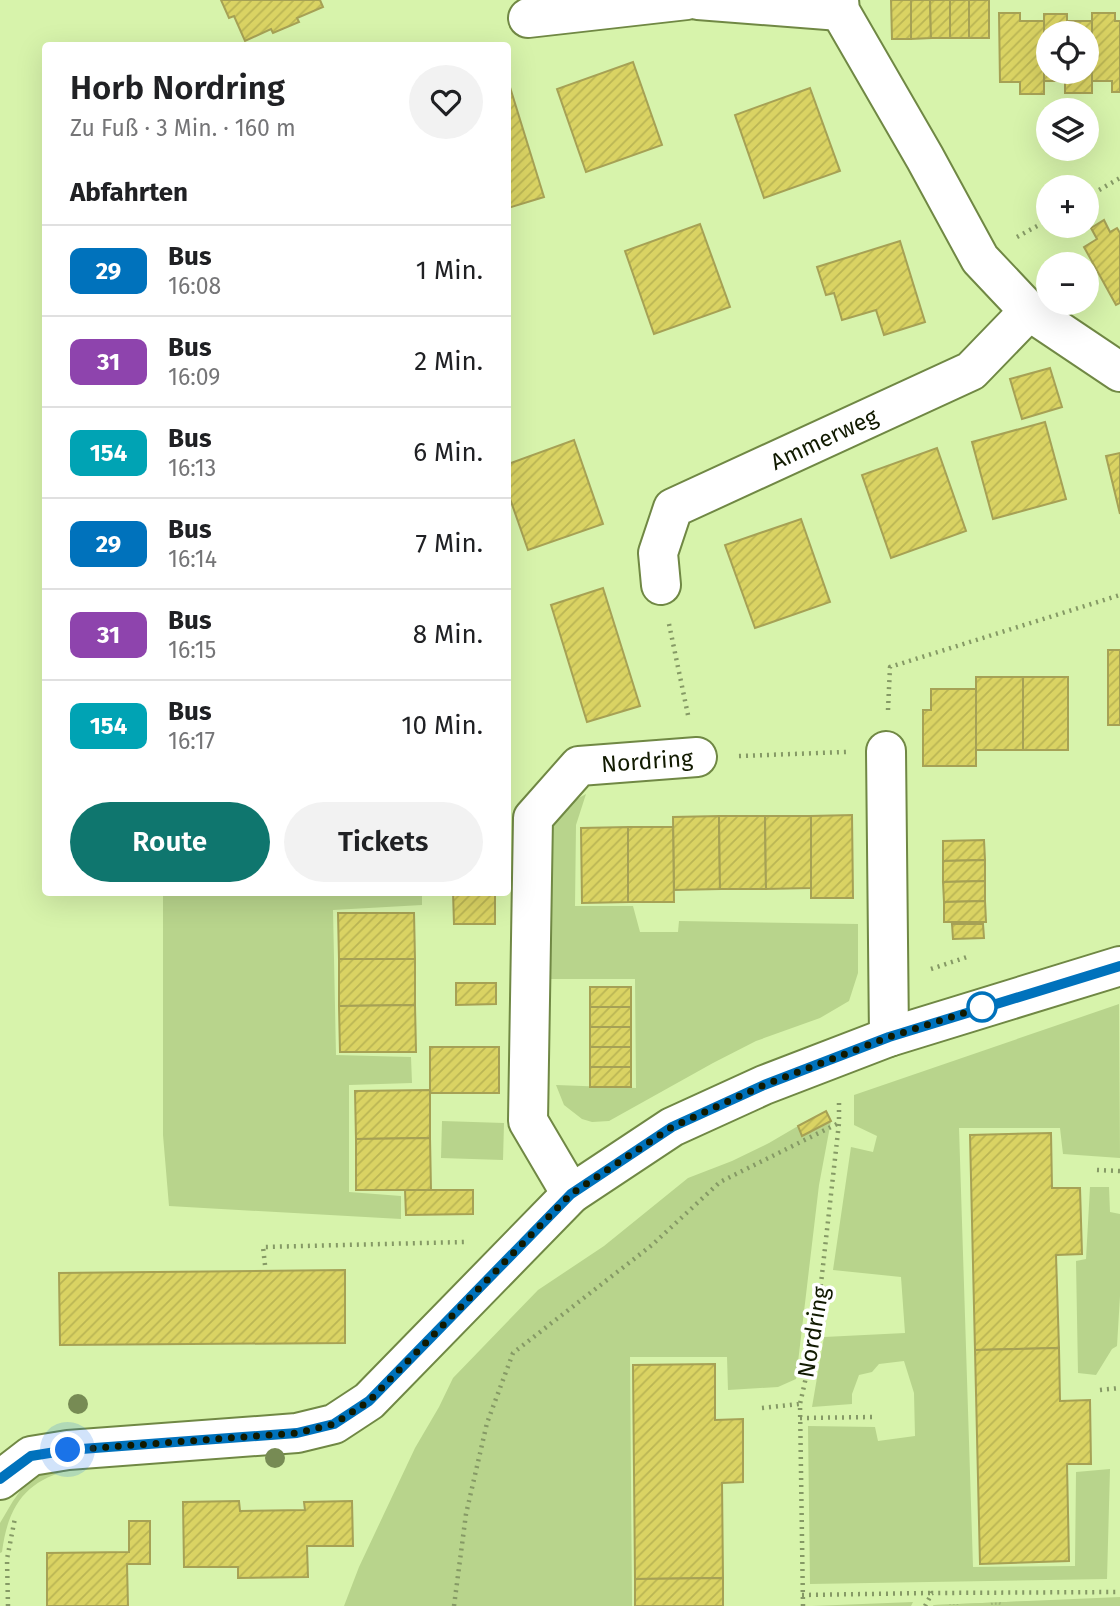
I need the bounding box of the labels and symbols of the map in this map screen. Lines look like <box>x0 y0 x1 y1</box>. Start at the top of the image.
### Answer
street label: Ammerweg <box>766 402 882 476</box>
street label: Nordring <box>600 744 694 778</box>
unlabelled marker <box>967 992 997 1022</box>
street label: Nordring <box>791 1284 835 1380</box>
your location <box>50 1432 85 1467</box>

